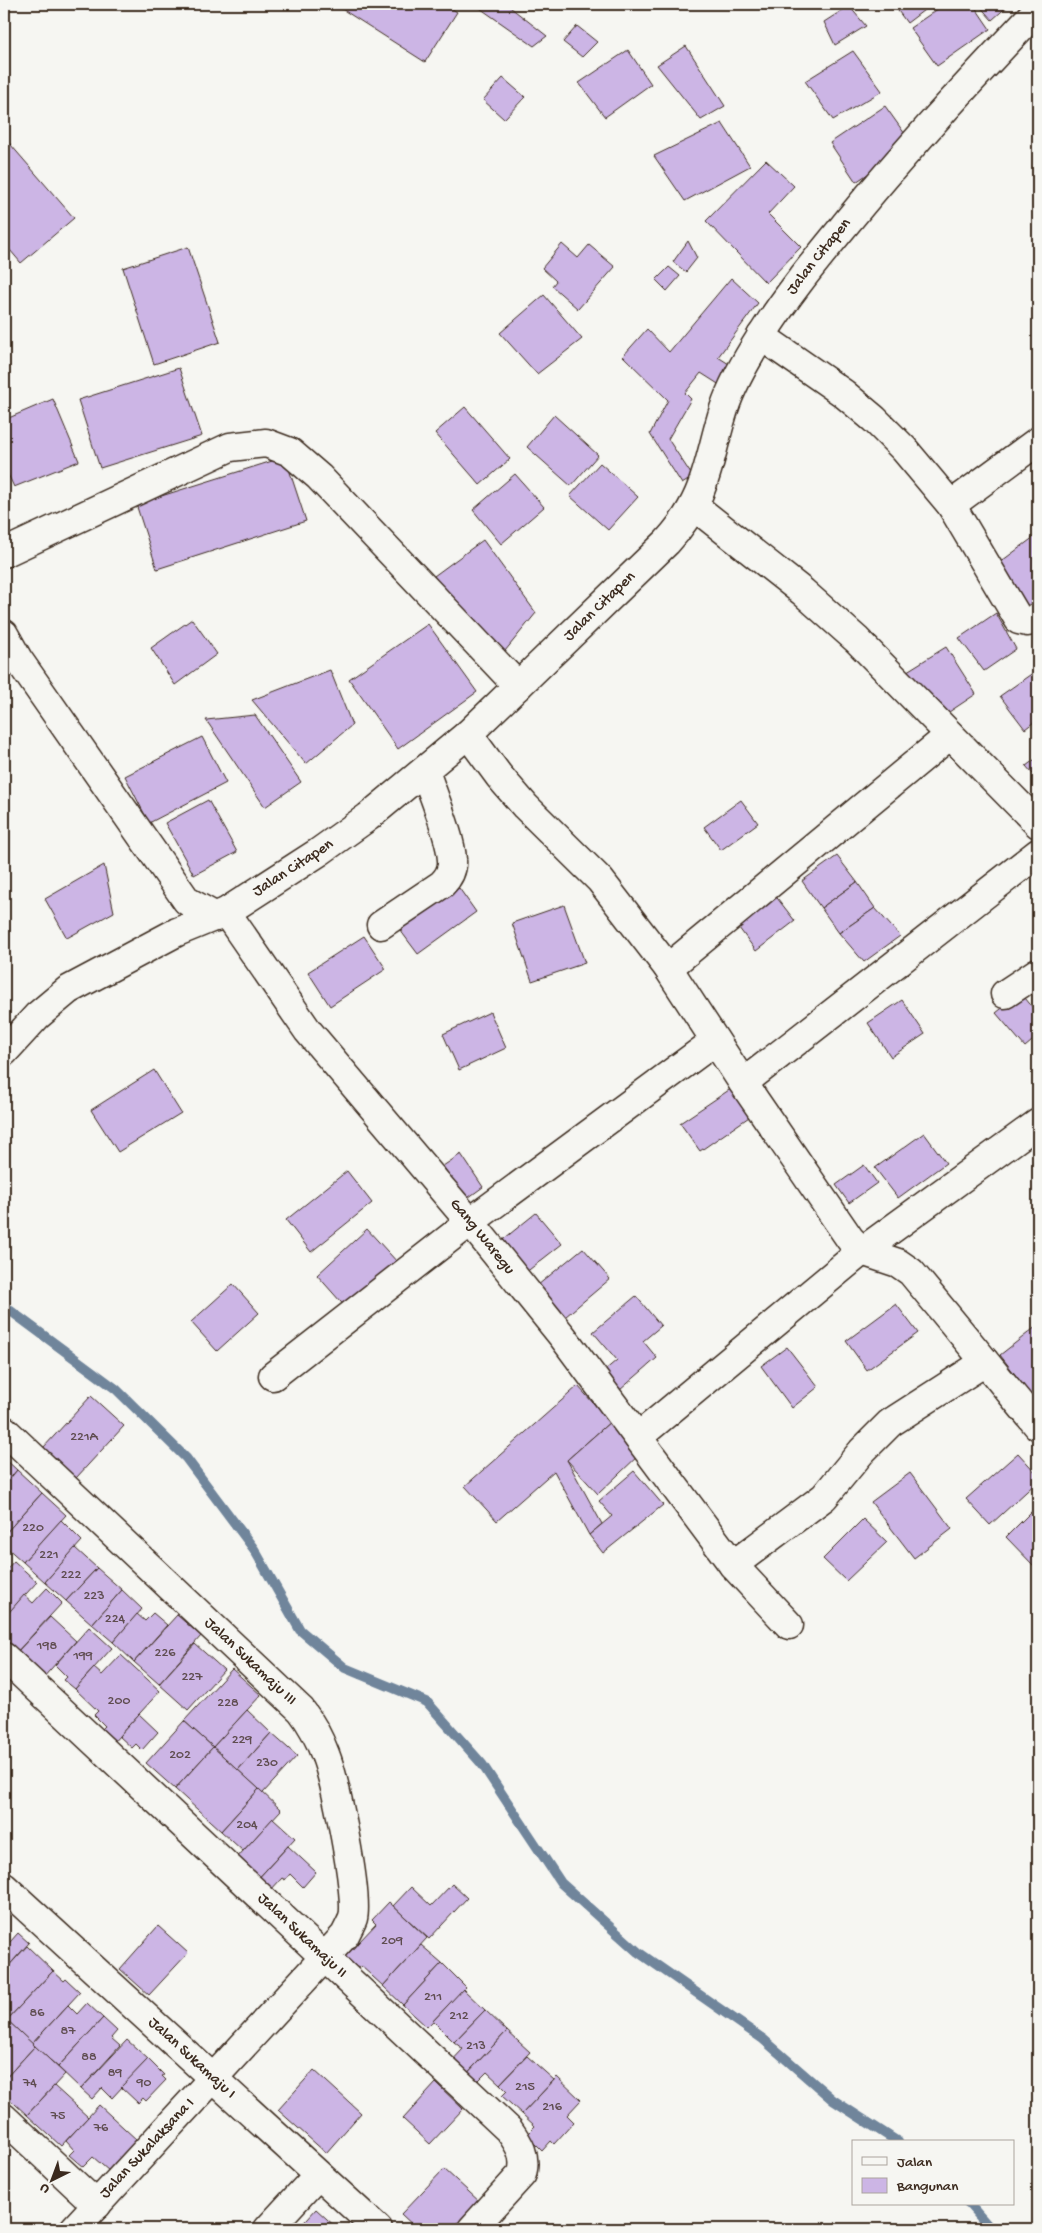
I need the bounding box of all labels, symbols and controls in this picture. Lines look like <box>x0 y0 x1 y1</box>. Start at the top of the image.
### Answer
street label: Jalan Citapen <box>783 214 856 299</box>
street label: Jalan Citapen <box>560 567 640 646</box>
street label: Jalan Citapen <box>249 835 338 902</box>
street label: Gang Waregu <box>445 1195 519 1279</box>
house number: 221A <box>70 1429 99 1446</box>
house number: 220 <box>22 1520 44 1537</box>
house number: 221 <box>39 1547 59 1564</box>
house number: 222 <box>61 1567 81 1584</box>
house number: 223 <box>84 1588 105 1605</box>
house number: 224 <box>105 1611 126 1628</box>
street label: Jalan Sukamaju III <box>200 1614 300 1710</box>
house number: 198 <box>36 1638 57 1655</box>
house number: 226 <box>155 1645 176 1662</box>
house number: 199 <box>72 1648 93 1665</box>
house number: 227 <box>181 1669 203 1686</box>
house number: 200 <box>108 1693 130 1710</box>
house number: 228 <box>217 1695 239 1712</box>
house number: 229 <box>232 1732 252 1749</box>
house number: 202 <box>169 1747 191 1764</box>
house number: 230 <box>256 1755 278 1772</box>
house number: 204 <box>236 1817 258 1834</box>
street label: Jalan Sukamaju II <box>253 1889 351 1983</box>
house number: 209 <box>381 1933 403 1950</box>
house number: 211 <box>424 1989 442 2006</box>
house number: 86 <box>30 2005 45 2022</box>
house number: 212 <box>449 2008 469 2025</box>
street label: Jalan Sukamaju I <box>144 2014 239 2103</box>
house number: 87 <box>61 2023 76 2040</box>
house number: 213 <box>466 2038 486 2055</box>
house number: 88 <box>81 2049 97 2066</box>
house number: 89 <box>108 2065 122 2082</box>
house number: 74 <box>22 2075 37 2092</box>
house number: 90 <box>136 2075 152 2092</box>
house number: 215 <box>515 2079 535 2096</box>
street label: Jalan Sukalaksana I <box>97 2095 199 2203</box>
house number: 216 <box>542 2099 563 2116</box>
house number: 75 <box>50 2108 65 2125</box>
house number: 76 <box>93 2120 109 2137</box>
legend <box>852 2140 1014 2206</box>
text: Jalan <box>897 2154 932 2172</box>
north arrow <box>28 2156 78 2206</box>
text: Bangunan <box>896 2178 958 2196</box>
text: U <box>36 2179 54 2197</box>

